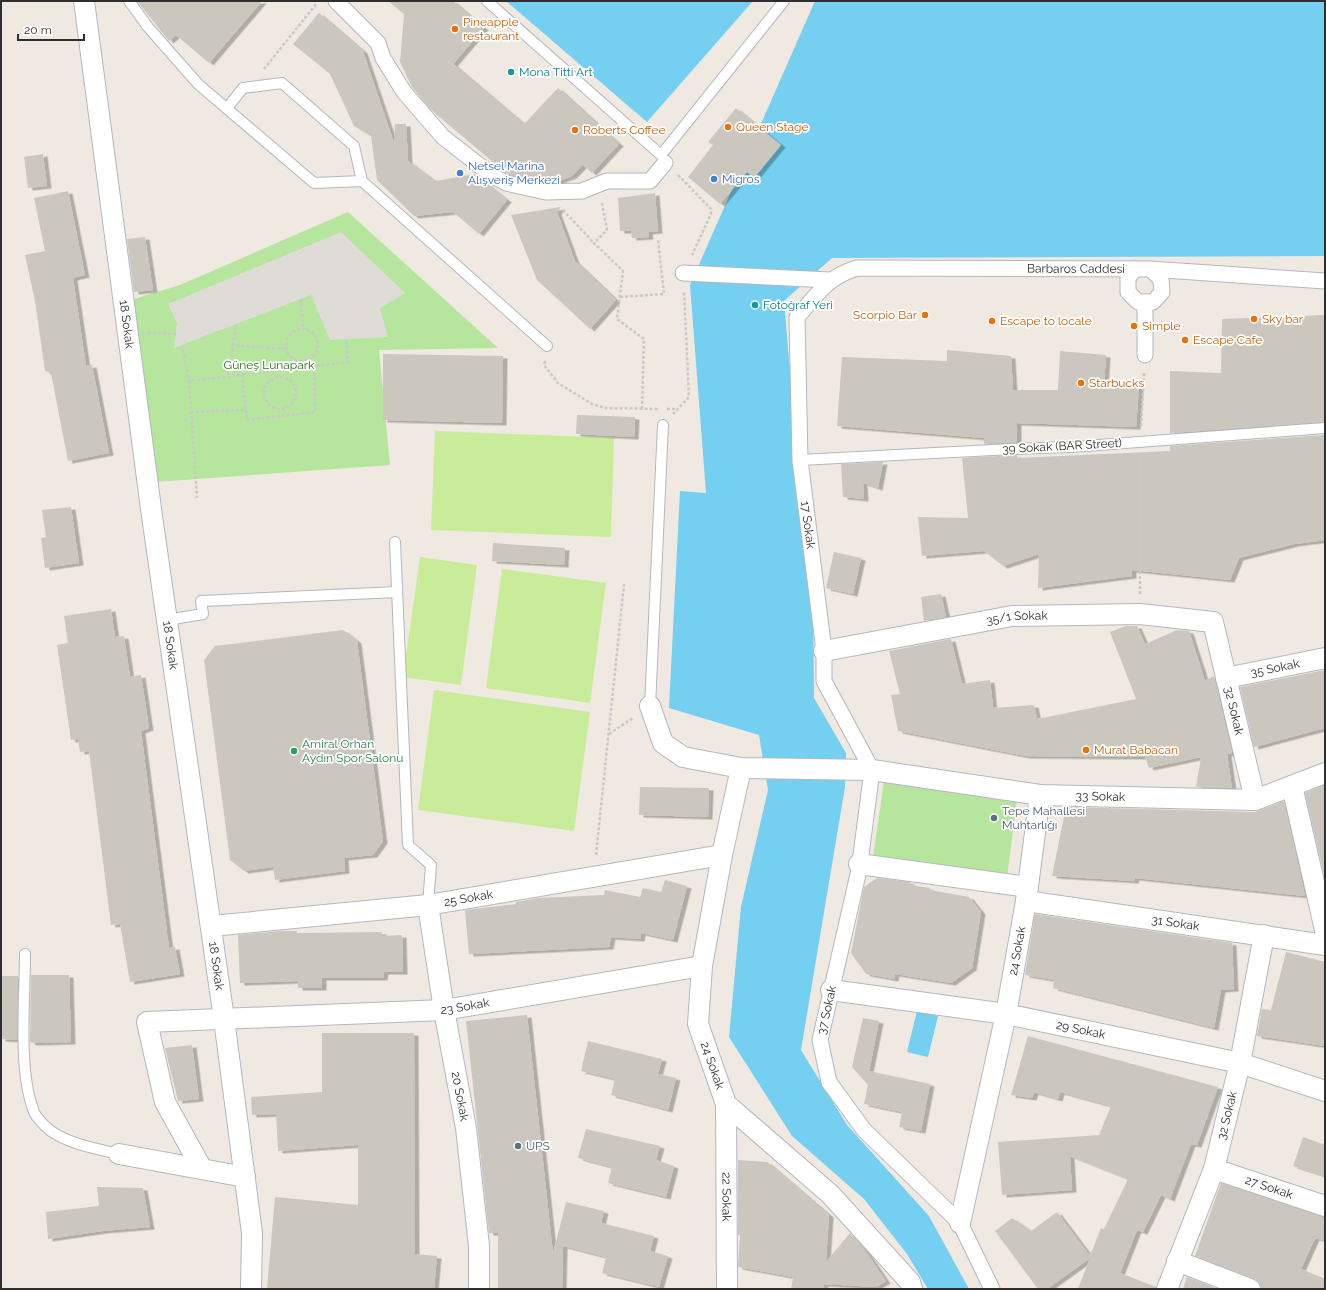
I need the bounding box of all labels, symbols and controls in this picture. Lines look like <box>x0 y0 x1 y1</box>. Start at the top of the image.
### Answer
place label: Pineapple restaurant <box>463 15 519 43</box>
scale bar <box>18 16 84 42</box>
text: 20 m <box>24 23 52 37</box>
marker: Pineapple restaurant <box>450 24 460 34</box>
place label: Mona Titti Art <box>519 65 592 79</box>
marker: Mona Titti Art <box>506 67 516 77</box>
place label: Queen Stage <box>736 120 808 134</box>
marker: Queen Stage <box>723 122 733 132</box>
place label: Roberts Coffee <box>583 123 665 137</box>
marker: Roberts Coffee <box>570 125 580 135</box>
place label: Netsel Marina Alışveriş Merkezi <box>468 159 560 187</box>
marker: Netsel Marina Alışveriş Merkezi <box>455 168 465 178</box>
place label: Migros <box>722 172 760 186</box>
marker: Migros <box>709 174 719 184</box>
street label: Barbaros Caddesi <box>1027 262 1125 276</box>
place label: Fotoğraf Yeri <box>763 298 833 312</box>
street label: 18 Sokak <box>117 299 137 350</box>
marker: Fotoğraf Yeri <box>750 300 760 310</box>
place label: Scorpio Bar <box>853 308 918 322</box>
marker: Scorpio Bar <box>920 310 930 320</box>
place label: Sky bar <box>1262 312 1304 326</box>
place label: Escape to locale <box>1000 314 1092 328</box>
marker: Sky bar <box>1249 314 1259 324</box>
marker: Escape to locale <box>987 316 997 326</box>
place label: Simple <box>1142 319 1181 333</box>
marker: Simple <box>1129 321 1139 331</box>
place label: Escape Cafe <box>1193 333 1262 347</box>
marker: Escape Cafe <box>1180 335 1190 345</box>
park label: Güneş Lunapark <box>224 358 315 372</box>
place label: Starbucks <box>1089 376 1144 390</box>
marker: Starbucks <box>1076 378 1086 388</box>
street label: 39 Sokak (BAR Street) <box>1002 436 1122 456</box>
street label: 17 Sokak <box>798 500 818 550</box>
street label: 35/1 Sokak <box>985 608 1048 628</box>
street label: 18 Sokak <box>160 620 181 671</box>
street label: 35 Sokak <box>1249 656 1301 680</box>
street label: 32 Sokak <box>1221 685 1247 737</box>
place label: Amiral Orhan Aydın Spor Salonu <box>302 737 403 765</box>
place label: Murat Babacan <box>1094 743 1178 757</box>
marker: Murat Babacan <box>1081 745 1091 755</box>
marker: Amiral Orhan Aydın Spor Salonu <box>289 746 299 756</box>
street label: 33 Sokak <box>1075 789 1126 804</box>
place label: Tepe Mahallesi Muhtarlığı <box>1002 804 1085 832</box>
marker: Tepe Mahallesi Muhtarlığı <box>989 813 999 823</box>
street label: 25 Sokak <box>443 887 495 909</box>
street label: 31 Sokak <box>1150 913 1201 934</box>
street label: 24 Sokak <box>1006 925 1028 977</box>
street label: 18 Sokak <box>206 941 227 992</box>
street label: 37 Sokak <box>814 984 839 1036</box>
street label: 23 Sokak <box>440 995 491 1017</box>
street label: 29 Sokak <box>1055 1018 1107 1042</box>
street label: 24 Sokak <box>698 1040 728 1092</box>
street label: 20 Sokak <box>449 1070 472 1123</box>
street label: 32 Sokak <box>1214 1089 1240 1141</box>
place label: UPS <box>526 1139 550 1153</box>
marker: UPS <box>513 1141 523 1151</box>
street label: 22 Sokak <box>719 1172 734 1222</box>
street label: 27 Sokak <box>1243 1173 1295 1202</box>

